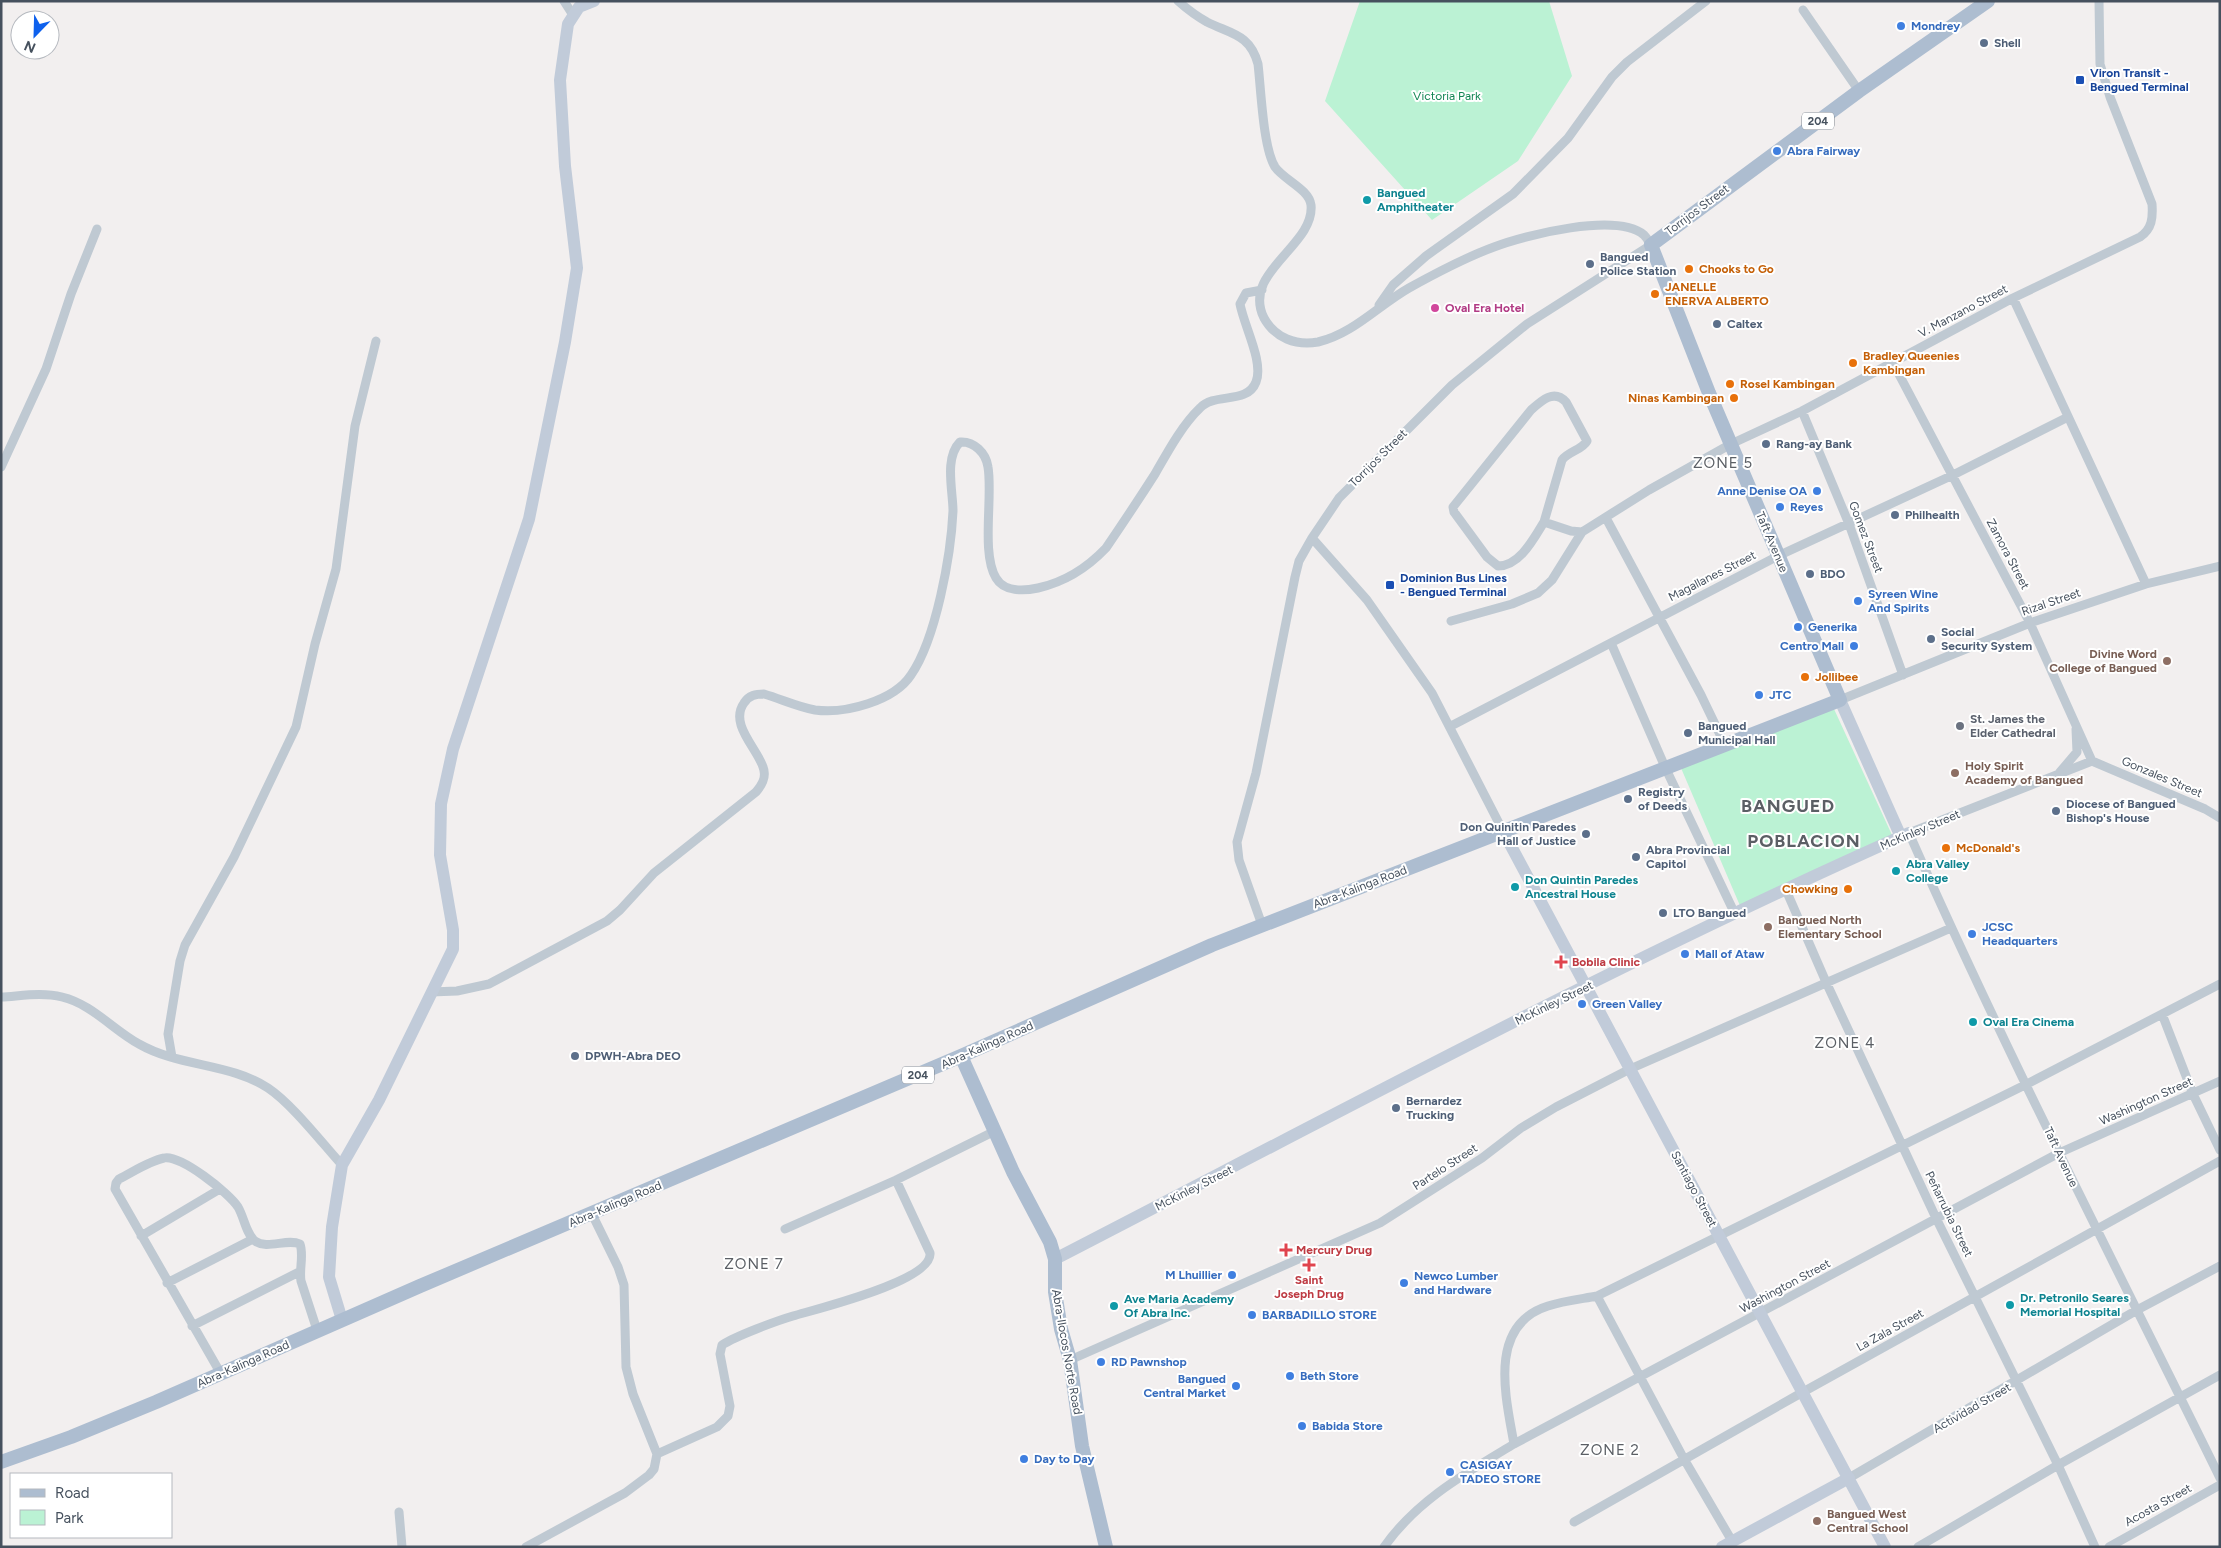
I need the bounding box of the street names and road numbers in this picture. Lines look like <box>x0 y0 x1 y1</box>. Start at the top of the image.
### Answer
road number: 204 <box>1802 112 1834 130</box>
street label: Torrijos Street <box>1662 181 1732 238</box>
street label: V. Manzano Street <box>1916 281 2010 340</box>
street label: Torrijos Street <box>1346 426 1410 490</box>
street label: Gomez Street <box>1846 499 1886 575</box>
street label: Taft Avenue <box>1753 510 1791 575</box>
street label: Zamora Street <box>1984 516 2033 592</box>
street label: Magallanes Street <box>1666 548 1758 604</box>
street label: Rizal Street <box>2020 585 2083 619</box>
street label: Gonzales Street <box>2120 754 2205 800</box>
street label: McKinley Street <box>1878 807 1962 853</box>
street label: Abra-Kalinga Road <box>1311 863 1409 911</box>
street label: McKinley Street <box>1513 978 1596 1028</box>
street label: Abra-Kalinga Road <box>939 1018 1035 1072</box>
road number: 204 <box>902 1066 934 1084</box>
street label: Washington Street <box>2097 1074 2195 1128</box>
street label: Taft Avenue <box>2041 1125 2081 1190</box>
street label: Partelo Street <box>1410 1141 1480 1193</box>
street label: Santiago Street <box>1668 1149 1720 1230</box>
street label: McKinley Street <box>1153 1162 1236 1214</box>
street label: Peñarrubia Street <box>1922 1169 1976 1260</box>
street label: Abra-Kalinga Road <box>566 1178 664 1230</box>
street label: Washington Street <box>1737 1256 1833 1316</box>
street label: Abra-Ilocos Norte Road <box>1049 1288 1085 1416</box>
street label: La Zala Street <box>1854 1306 1926 1354</box>
street label: Abra-Kalinga Road <box>195 1337 291 1391</box>
street label: Actividad Street <box>1931 1380 2014 1436</box>
street label: Acosta Street <box>2122 1481 2194 1529</box>

